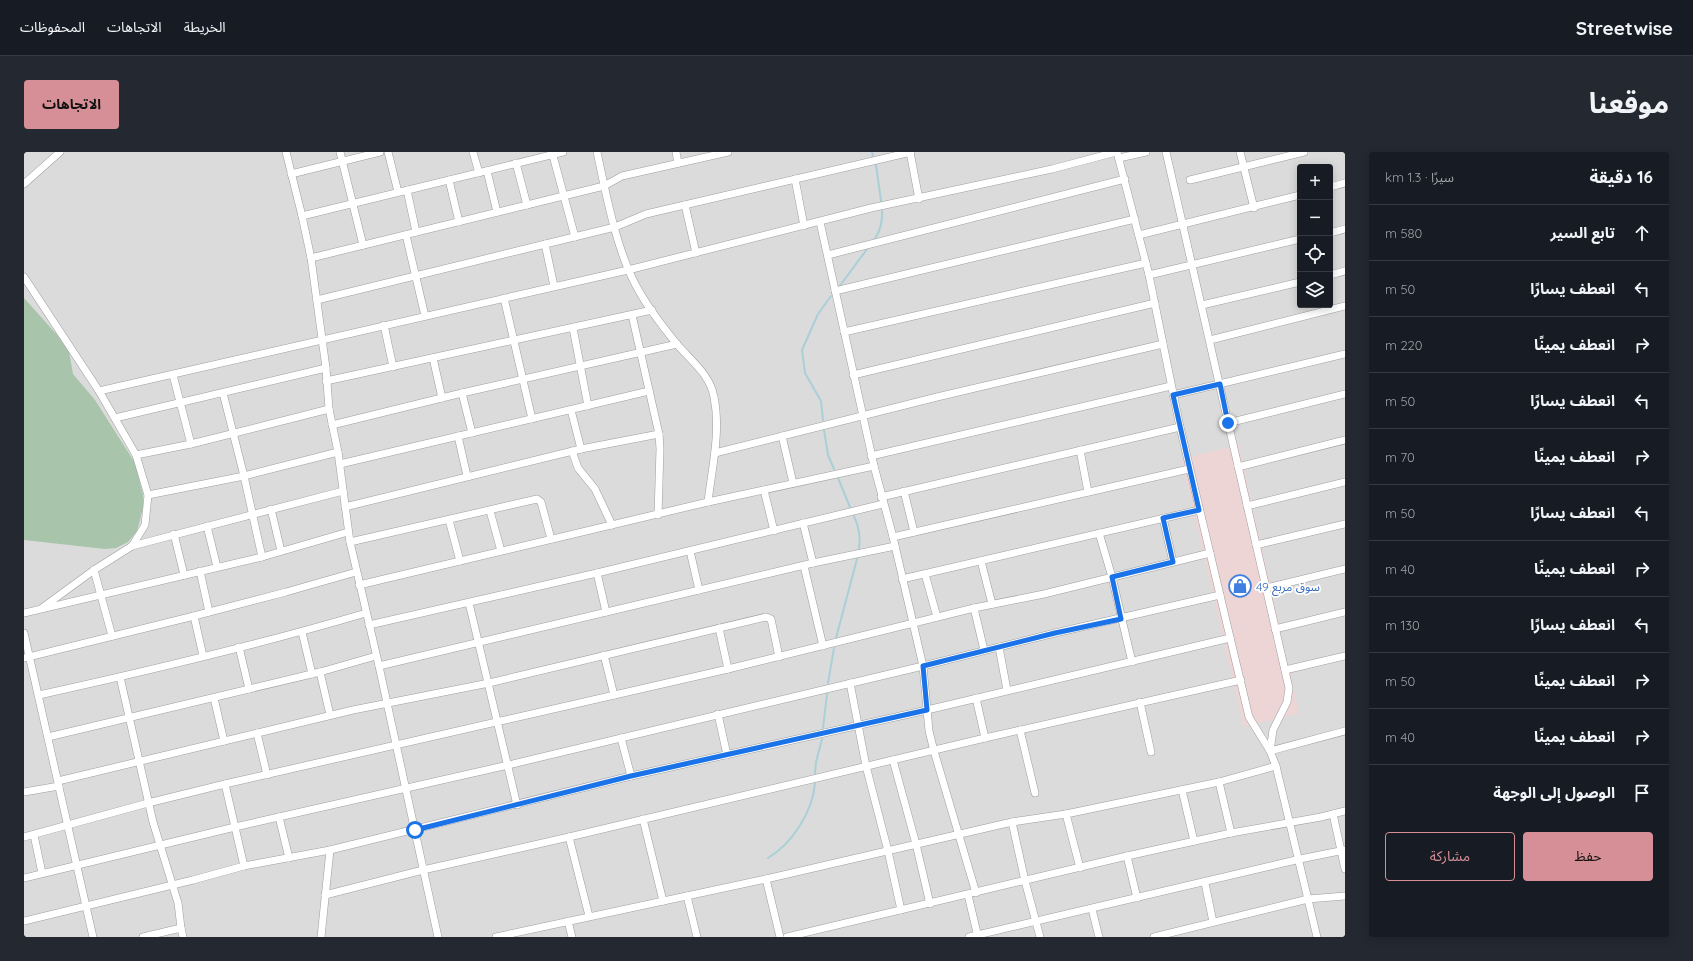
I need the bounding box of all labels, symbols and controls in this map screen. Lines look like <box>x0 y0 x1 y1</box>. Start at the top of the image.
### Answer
text: Streetwise <box>1576 16 1673 40</box>
text: المحفوظات <box>20 18 85 36</box>
text: الاتجاهات <box>107 18 162 36</box>
text: الخريطة <box>184 18 226 36</box>
button: الاتجاهات <box>24 80 119 129</box>
text: موقعنا <box>1589 85 1669 120</box>
map controls <box>1297 164 1333 308</box>
button: + <box>1297 164 1333 200</box>
text: 16 دقيقة <box>1589 166 1653 187</box>
text: سيرًا · 1.3 km <box>1385 169 1454 185</box>
button: − <box>1297 200 1333 236</box>
icon: ahead <box>1631 222 1653 244</box>
text: تابع السير <box>1551 223 1615 242</box>
text: 580 m <box>1385 225 1422 241</box>
button: locate <box>1297 236 1333 272</box>
button: layers <box>1297 272 1333 308</box>
icon: left <box>1631 278 1653 300</box>
text: انعطف يسارًا <box>1530 279 1615 298</box>
text: 50 m <box>1385 281 1415 297</box>
icon: right <box>1631 334 1653 356</box>
text: انعطف يمينًا <box>1534 335 1615 354</box>
text: 220 m <box>1385 337 1423 353</box>
icon: left <box>1631 390 1653 412</box>
text: انعطف يسارًا <box>1530 391 1615 410</box>
text: 50 m <box>1385 393 1415 409</box>
route end <box>1219 414 1237 432</box>
icon: right <box>1631 446 1653 468</box>
text: انعطف يمينًا <box>1534 447 1615 466</box>
text: 70 m <box>1385 449 1415 465</box>
icon: left <box>1631 502 1653 524</box>
text: انعطف يسارًا <box>1530 503 1615 522</box>
text: 50 m <box>1385 505 1415 521</box>
icon: right <box>1631 558 1653 580</box>
text: انعطف يمينًا <box>1534 559 1615 578</box>
text: 40 m <box>1385 561 1415 577</box>
shop icon: سوق مربع 49 <box>1227 573 1253 599</box>
place label: سوق مربع 49 <box>1256 579 1320 596</box>
icon: left <box>1631 614 1653 636</box>
text: انعطف يسارًا <box>1530 615 1615 634</box>
text: 130 m <box>1385 617 1420 633</box>
icon: right <box>1631 670 1653 692</box>
text: انعطف يمينًا <box>1534 671 1615 690</box>
text: 50 m <box>1385 673 1415 689</box>
icon: right <box>1631 726 1653 748</box>
text: انعطف يمينًا <box>1534 727 1615 746</box>
text: 40 m <box>1385 729 1415 745</box>
icon: arrive <box>1631 782 1653 804</box>
text: الوصول إلى الوجهة <box>1493 783 1615 802</box>
route start <box>406 821 424 839</box>
button: مشاركة <box>1385 832 1515 881</box>
button: حفظ <box>1523 832 1653 881</box>

